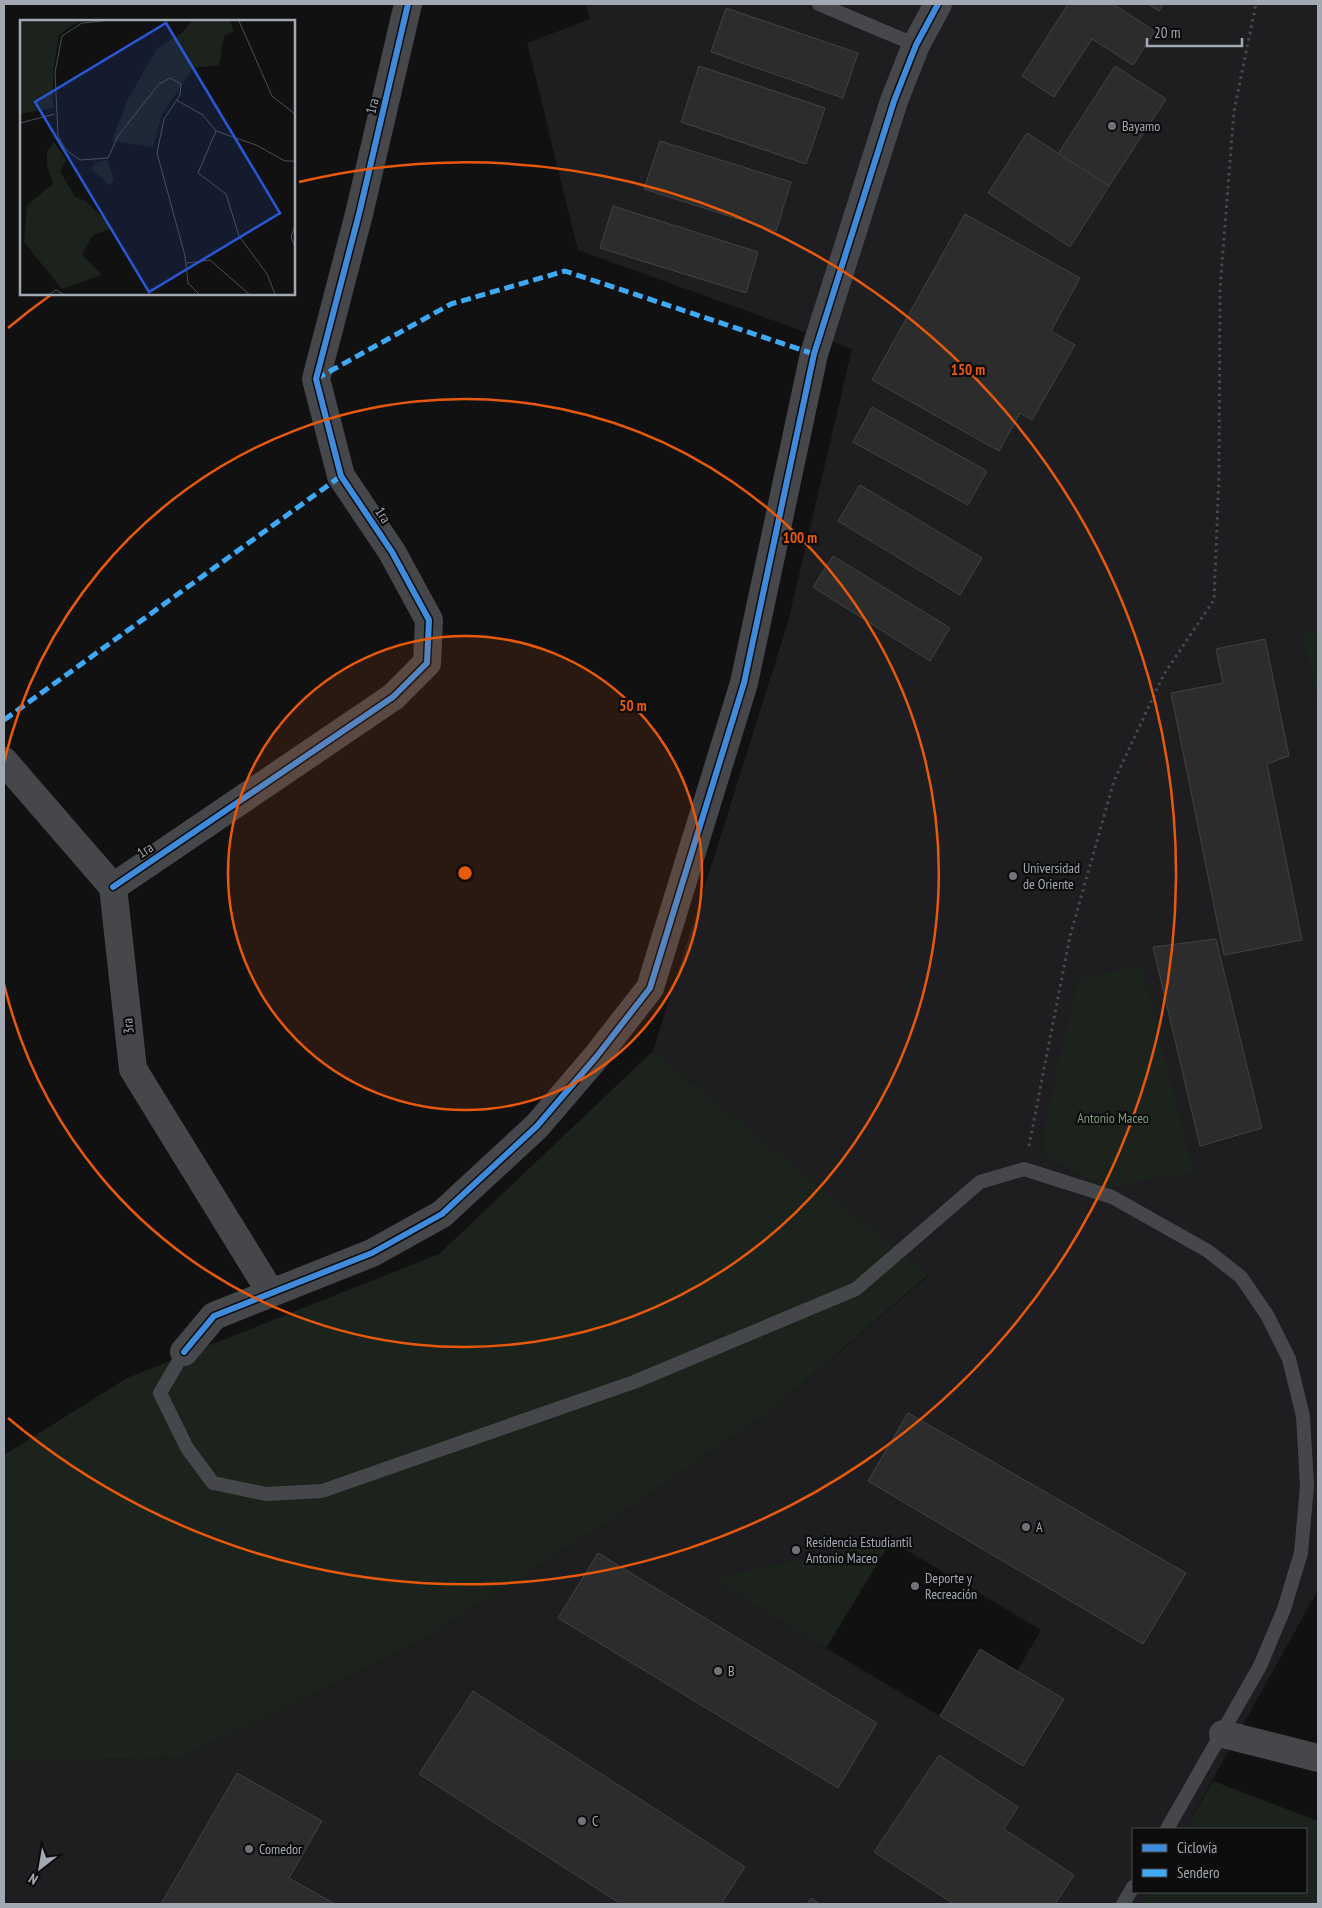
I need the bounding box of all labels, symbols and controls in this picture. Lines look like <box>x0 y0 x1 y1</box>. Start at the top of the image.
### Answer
scale bar <box>1147 15 1242 47</box>
inset map <box>20 20 295 295</box>
text: 20 m <box>1154 23 1180 42</box>
street label: 1ra <box>361 96 383 116</box>
place label: Bayamo <box>1122 117 1160 135</box>
marker: Bayamo <box>1106 120 1118 132</box>
text: 150 m <box>951 360 985 379</box>
street label: 1ra <box>371 503 395 527</box>
text: 100 m <box>783 528 817 547</box>
text: 50 m <box>619 696 647 715</box>
street label: 1ra <box>133 838 157 862</box>
place label: Universidad de Oriente <box>1023 859 1080 893</box>
centre of rings <box>456 864 474 882</box>
marker: Universidad de Oriente <box>1007 870 1019 882</box>
street label: 3ra <box>118 1017 138 1035</box>
park label: Antonio Maceo <box>1077 1109 1149 1127</box>
place label: A <box>1036 1518 1043 1536</box>
marker: A <box>1020 1521 1032 1533</box>
place label: Residencia Estudiantil Antonio Maceo <box>806 1533 913 1567</box>
marker: Residencia Estudiantil Antonio Maceo <box>790 1544 802 1556</box>
place label: Deporte y Recreación <box>925 1569 977 1603</box>
marker: Deporte y Recreación <box>909 1580 921 1592</box>
place label: B <box>728 1662 735 1680</box>
marker: B <box>712 1665 724 1677</box>
place label: C <box>592 1812 599 1830</box>
marker: C <box>576 1815 588 1827</box>
legend <box>1132 1828 1307 1893</box>
text: Ciclovía <box>1177 1838 1217 1857</box>
place label: Comedor <box>259 1840 302 1858</box>
north arrow <box>15 1843 65 1893</box>
marker: Comedor <box>243 1843 255 1855</box>
text: Sendero <box>1177 1863 1219 1882</box>
text: N <box>25 1869 41 1889</box>

